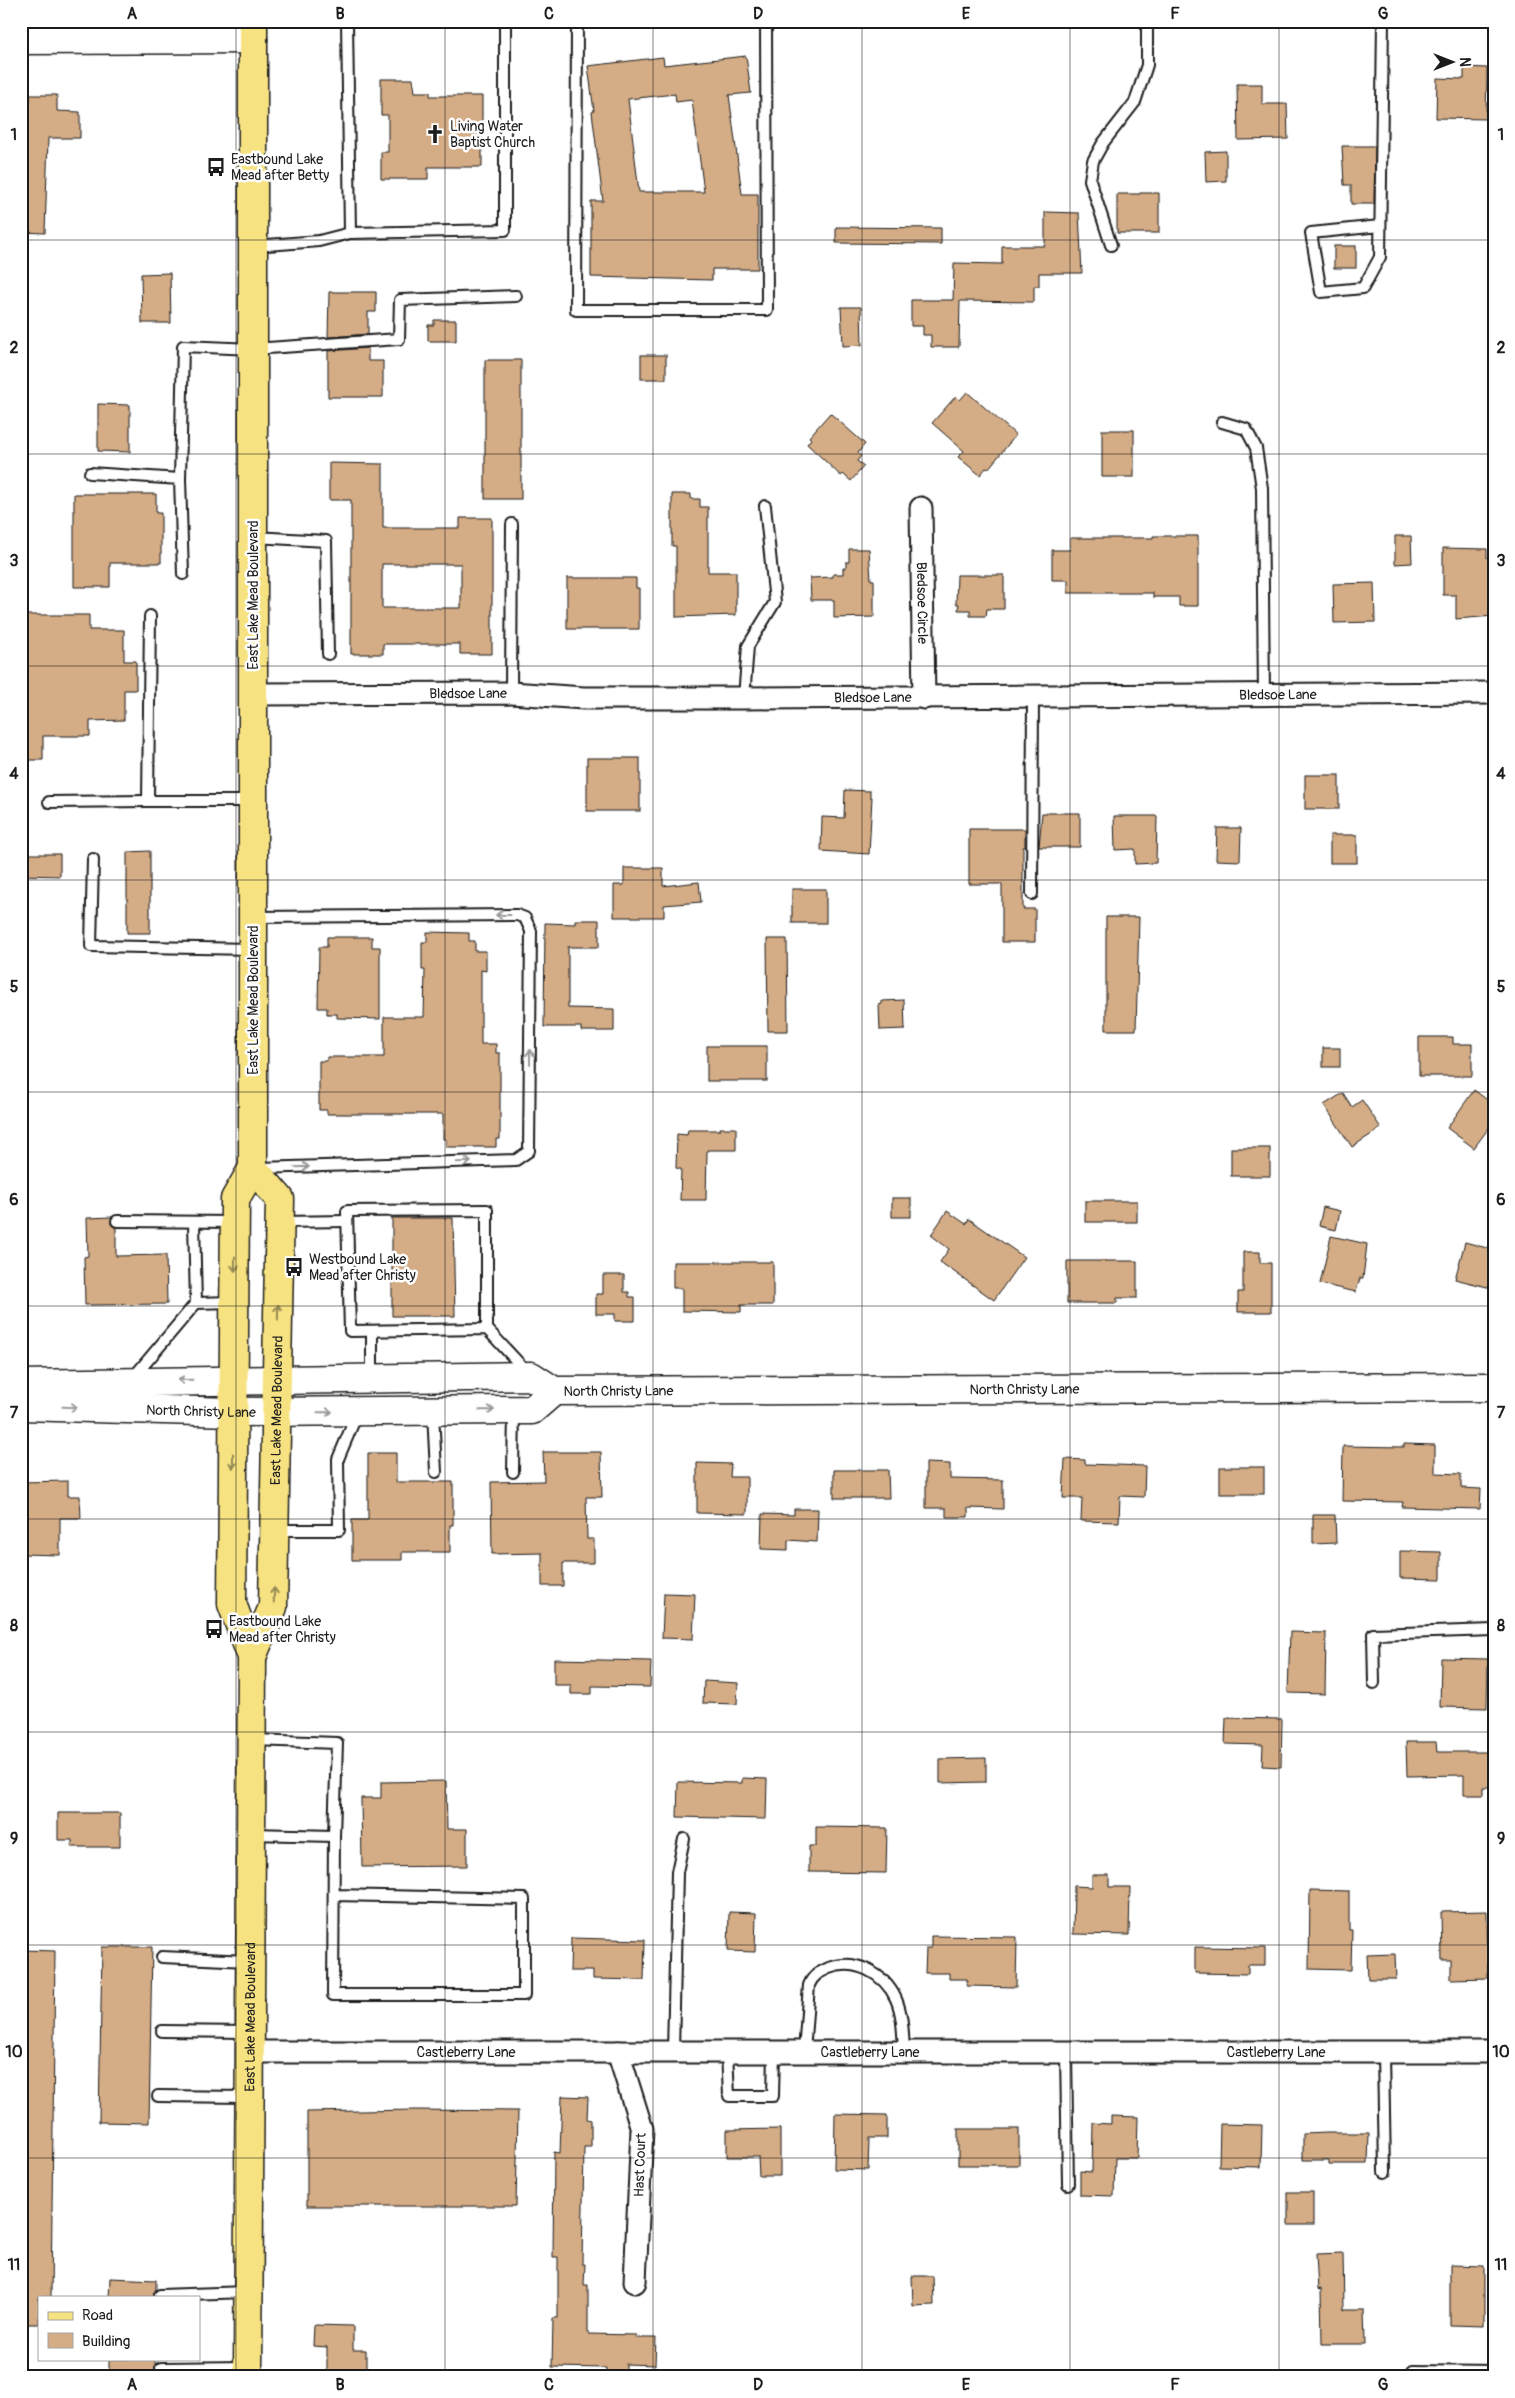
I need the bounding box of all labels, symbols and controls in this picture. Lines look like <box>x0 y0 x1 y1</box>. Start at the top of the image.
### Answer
text: A <box>127 4 138 24</box>
text: B <box>335 4 345 24</box>
text: C <box>544 4 554 24</box>
text: D <box>753 4 763 24</box>
text: E <box>962 4 971 24</box>
text: F <box>1170 4 1180 24</box>
text: G <box>1378 4 1389 24</box>
north arrow <box>1428 38 1478 88</box>
text: N <box>1456 57 1473 67</box>
place label: Living Water Baptist Church <box>450 118 535 151</box>
church icon: Living Water Baptist Church <box>424 123 446 145</box>
text: 1 <box>11 125 17 145</box>
text: 1 <box>1498 125 1504 145</box>
place label: Eastbound Lake Mead after Betty <box>231 151 329 184</box>
bus stop icon: Eastbound Lake Mead after Betty <box>205 156 227 178</box>
text: 2 <box>10 338 19 358</box>
text: 2 <box>1497 338 1506 358</box>
street label: East Lake Mead Boulevard <box>245 520 262 670</box>
text: 3 <box>10 551 19 571</box>
text: 3 <box>1497 551 1506 571</box>
street label: Bledsoe Circle <box>913 562 932 644</box>
street label: Bledsoe Lane <box>429 685 507 702</box>
street label: Bledsoe Lane <box>1239 686 1317 703</box>
street label: Bledsoe Lane <box>834 688 912 706</box>
text: 4 <box>9 764 19 784</box>
text: 4 <box>1496 764 1506 784</box>
one-way arrow <box>495 910 512 920</box>
street label: East Lake Mead Boulevard <box>245 925 262 1075</box>
text: 5 <box>10 977 19 997</box>
text: 5 <box>1497 977 1506 997</box>
one-way arrow <box>525 1049 535 1065</box>
one-way arrow <box>456 1157 472 1167</box>
one-way arrow <box>293 1162 309 1171</box>
text: 6 <box>9 1190 19 1210</box>
text: 6 <box>1496 1190 1506 1210</box>
place label: Westbound Lake Mead after Christy <box>309 1251 416 1284</box>
one-way arrow <box>230 1256 239 1272</box>
bus stop icon: Westbound Lake Mead after Christy <box>283 1256 305 1278</box>
one-way arrow <box>273 1304 283 1320</box>
street label: East Lake Mead Boulevard <box>267 1335 286 1485</box>
one-way arrow <box>178 1375 194 1385</box>
street label: North Christy Lane <box>970 1380 1080 1398</box>
street label: North Christy Lane <box>564 1382 674 1399</box>
street label: North Christy Lane <box>146 1401 256 1421</box>
text: 7 <box>10 1403 19 1423</box>
one-way arrow <box>62 1403 78 1412</box>
text: 7 <box>1497 1403 1506 1423</box>
one-way arrow <box>479 1406 495 1415</box>
one-way arrow <box>316 1407 332 1417</box>
one-way arrow <box>228 1452 238 1469</box>
one-way arrow <box>269 1587 279 1604</box>
place label: Eastbound Lake Mead after Christy <box>229 1613 336 1646</box>
text: 8 <box>10 1616 18 1636</box>
text: 8 <box>1497 1616 1505 1636</box>
bus stop icon: Eastbound Lake Mead after Christy <box>203 1618 225 1640</box>
text: 9 <box>10 1829 18 1849</box>
text: 9 <box>1497 1829 1505 1849</box>
street label: East Lake Mead Boulevard <box>241 1942 259 2092</box>
text: 10 <box>5 2042 23 2062</box>
text: 10 <box>1492 2042 1510 2062</box>
street label: Castleberry Lane <box>417 2044 516 2061</box>
street label: Castleberry Lane <box>821 2044 920 2061</box>
street label: Castleberry Lane <box>1227 2044 1326 2061</box>
street label: Hast Court <box>630 2132 650 2197</box>
text: 11 <box>8 2255 20 2275</box>
text: 11 <box>1495 2255 1507 2275</box>
legend <box>38 2296 200 2360</box>
text: Road <box>82 2306 113 2325</box>
text: Building <box>82 2332 130 2351</box>
text: A <box>127 2375 138 2395</box>
text: B <box>335 2375 345 2395</box>
text: C <box>544 2375 554 2395</box>
text: D <box>753 2375 763 2395</box>
text: E <box>962 2375 971 2395</box>
text: F <box>1170 2375 1180 2395</box>
text: G <box>1378 2375 1389 2395</box>

